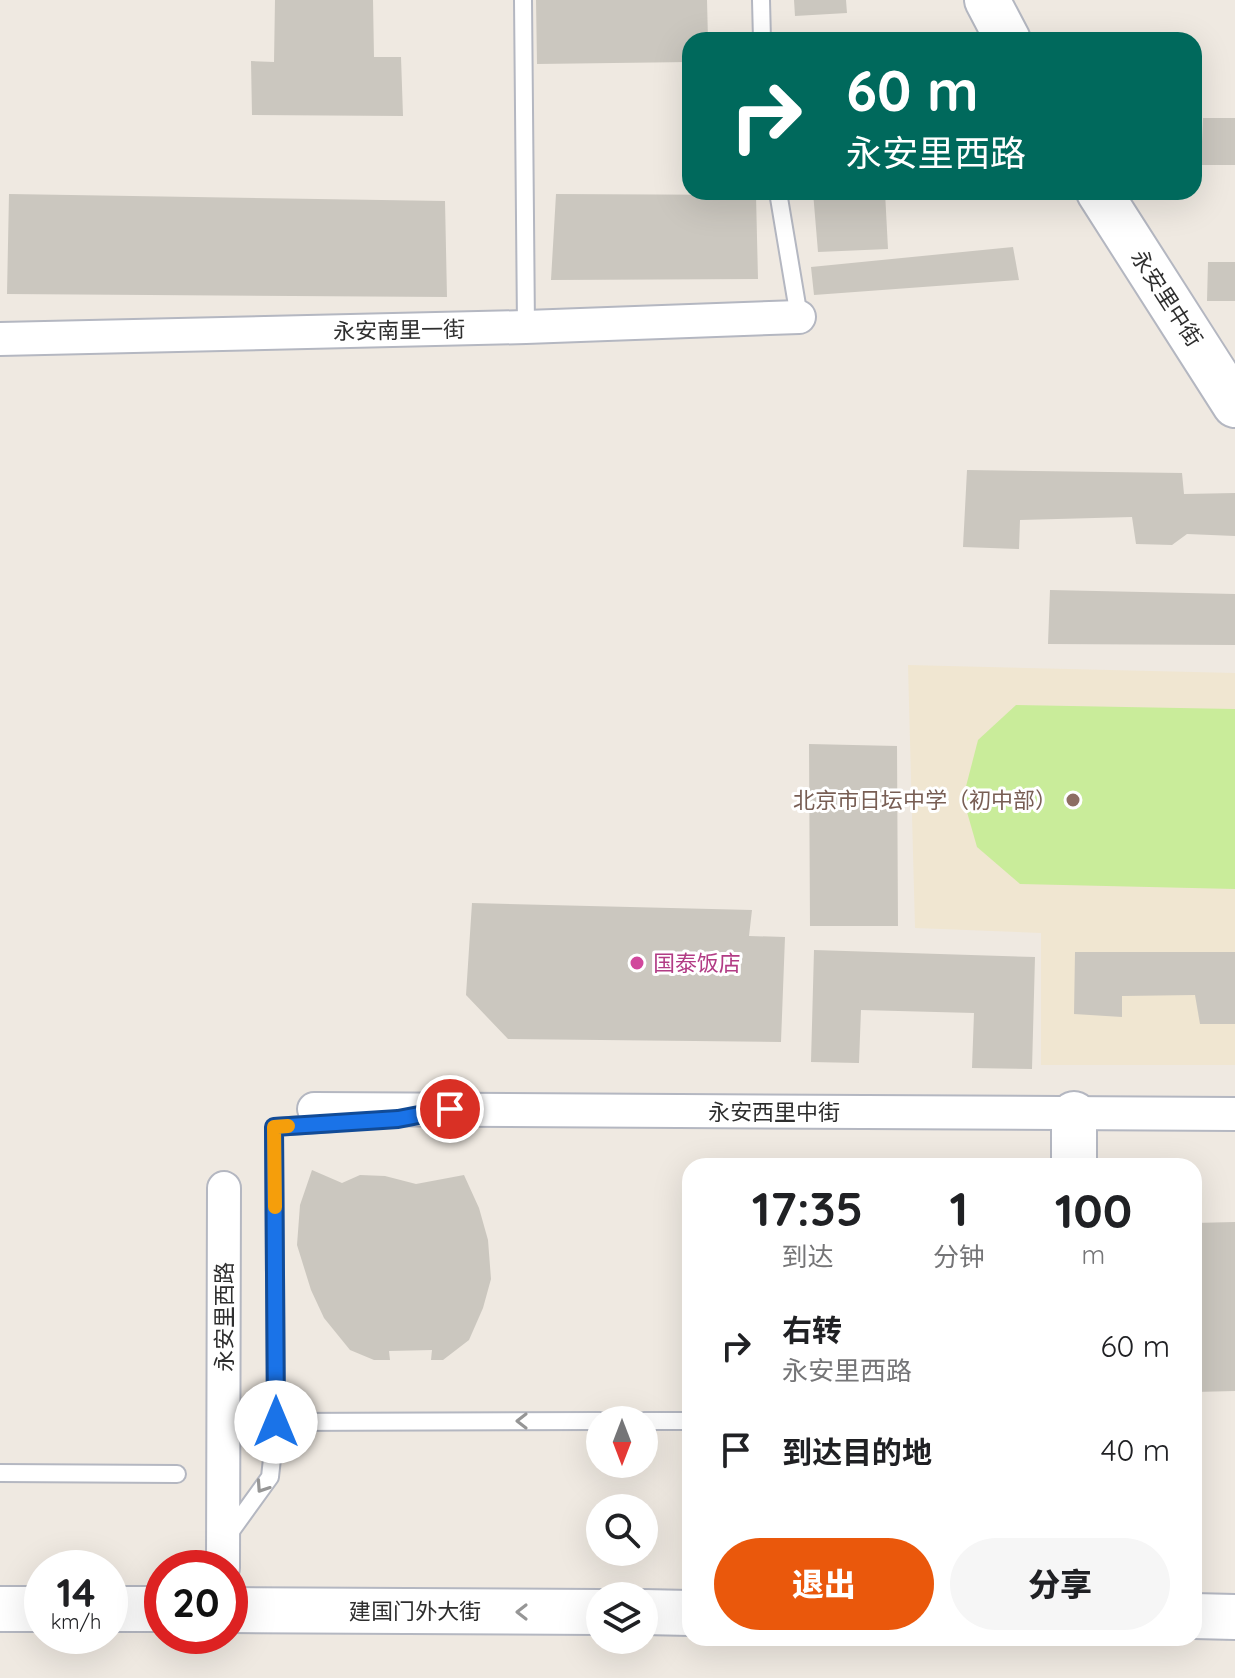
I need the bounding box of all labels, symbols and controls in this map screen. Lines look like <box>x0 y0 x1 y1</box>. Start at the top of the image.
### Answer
text: 60 m <box>846 55 979 125</box>
icon: right <box>714 64 818 168</box>
text: 永安里西路 <box>846 130 1026 175</box>
street label: 永安里中街 <box>1125 244 1209 352</box>
street label: 永安南里一街 <box>333 315 465 345</box>
place label: 北京市日坛中学（初中部） <box>793 786 1057 814</box>
marker: 北京市日坛中学（初中部） <box>1064 791 1082 809</box>
place label: 国泰饭店 <box>653 949 741 977</box>
marker: 国泰饭店 <box>628 954 646 972</box>
pin <box>416 1075 484 1143</box>
icon: arrive <box>428 1087 472 1131</box>
street label: 永安西里中街 <box>708 1098 840 1126</box>
text: 17:35 <box>752 1178 863 1238</box>
text: 1 <box>950 1178 968 1238</box>
text: 100 <box>1055 1180 1132 1240</box>
text: m <box>1082 1238 1105 1271</box>
text: 到达 <box>781 1240 833 1273</box>
text: 分钟 <box>933 1240 985 1273</box>
street label: 永安里西路 <box>210 1262 238 1372</box>
text: 右转 <box>782 1311 842 1349</box>
icon: right <box>714 1324 758 1368</box>
text: 60 m <box>1100 1327 1170 1365</box>
text: 永安里西路 <box>782 1354 912 1387</box>
position arrow <box>234 1380 318 1464</box>
north arrow <box>586 1406 658 1478</box>
map controls <box>586 1406 658 1654</box>
one-way arrow <box>515 1412 528 1430</box>
icon: arrive <box>714 1428 758 1472</box>
text: 40 m <box>1101 1431 1170 1469</box>
text: 到达目的地 <box>782 1433 932 1471</box>
one-way arrow <box>257 1479 272 1493</box>
button: search <box>586 1494 658 1566</box>
button: 退出 <box>714 1538 934 1630</box>
button: 分享 <box>950 1538 1170 1630</box>
speed limit sign: 20 <box>144 1550 248 1654</box>
text: 14 <box>56 1567 96 1617</box>
button: layers <box>586 1582 658 1654</box>
street label: 建国门外大街 <box>349 1597 481 1625</box>
one-way arrow <box>515 1603 528 1621</box>
text: km/h <box>51 1609 101 1634</box>

